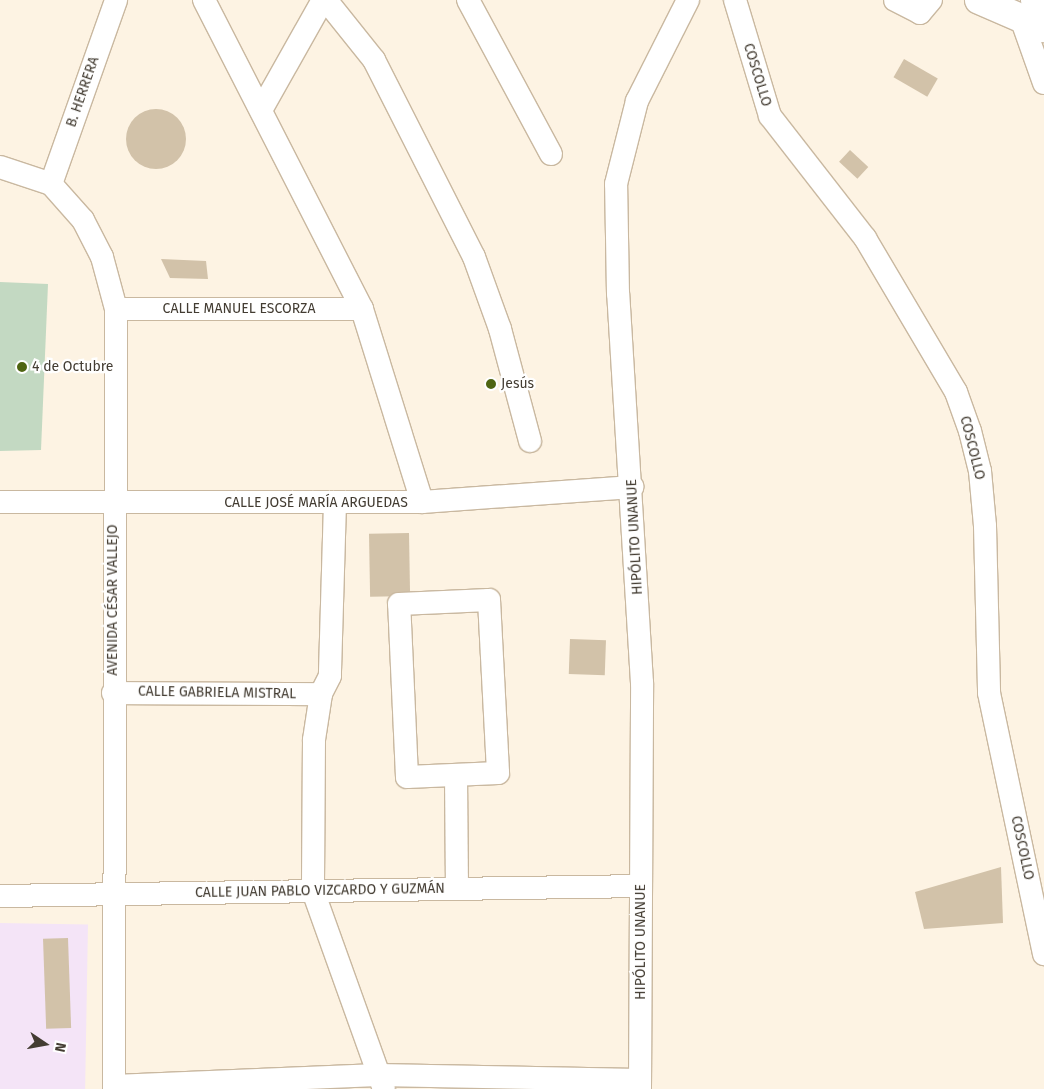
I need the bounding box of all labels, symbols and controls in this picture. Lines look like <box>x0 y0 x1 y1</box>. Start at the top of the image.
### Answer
street label: COSCOLLO <box>739 41 775 109</box>
street label: B. HERRERA <box>63 55 103 129</box>
street label: CALLE MANUEL ESCORZA <box>163 301 315 317</box>
place label: 4 de Octubre <box>32 359 113 375</box>
marker: 4 de Octubre <box>16 361 28 373</box>
place label: Jesús <box>501 376 534 392</box>
marker: Jesús <box>485 378 497 390</box>
street label: COSCOLLO <box>956 414 988 482</box>
street label: HIPÓLITO UNANUE <box>624 479 646 595</box>
street label: CALLE JOSÉ MARÍA ARGUEDAS <box>224 495 408 511</box>
street label: AVENIDA CÉSAR VALLEJO <box>105 524 121 676</box>
street label: CALLE GABRIELA MISTRAL <box>138 683 296 703</box>
street label: COSCOLLO <box>1007 814 1037 882</box>
street label: CALLE JUAN PABLO VIZCARDO Y GUZMÁN <box>195 880 445 902</box>
street label: HIPÓLITO UNANUE <box>633 884 649 1000</box>
north arrow <box>20 1019 70 1069</box>
text: N <box>51 1041 69 1054</box>

